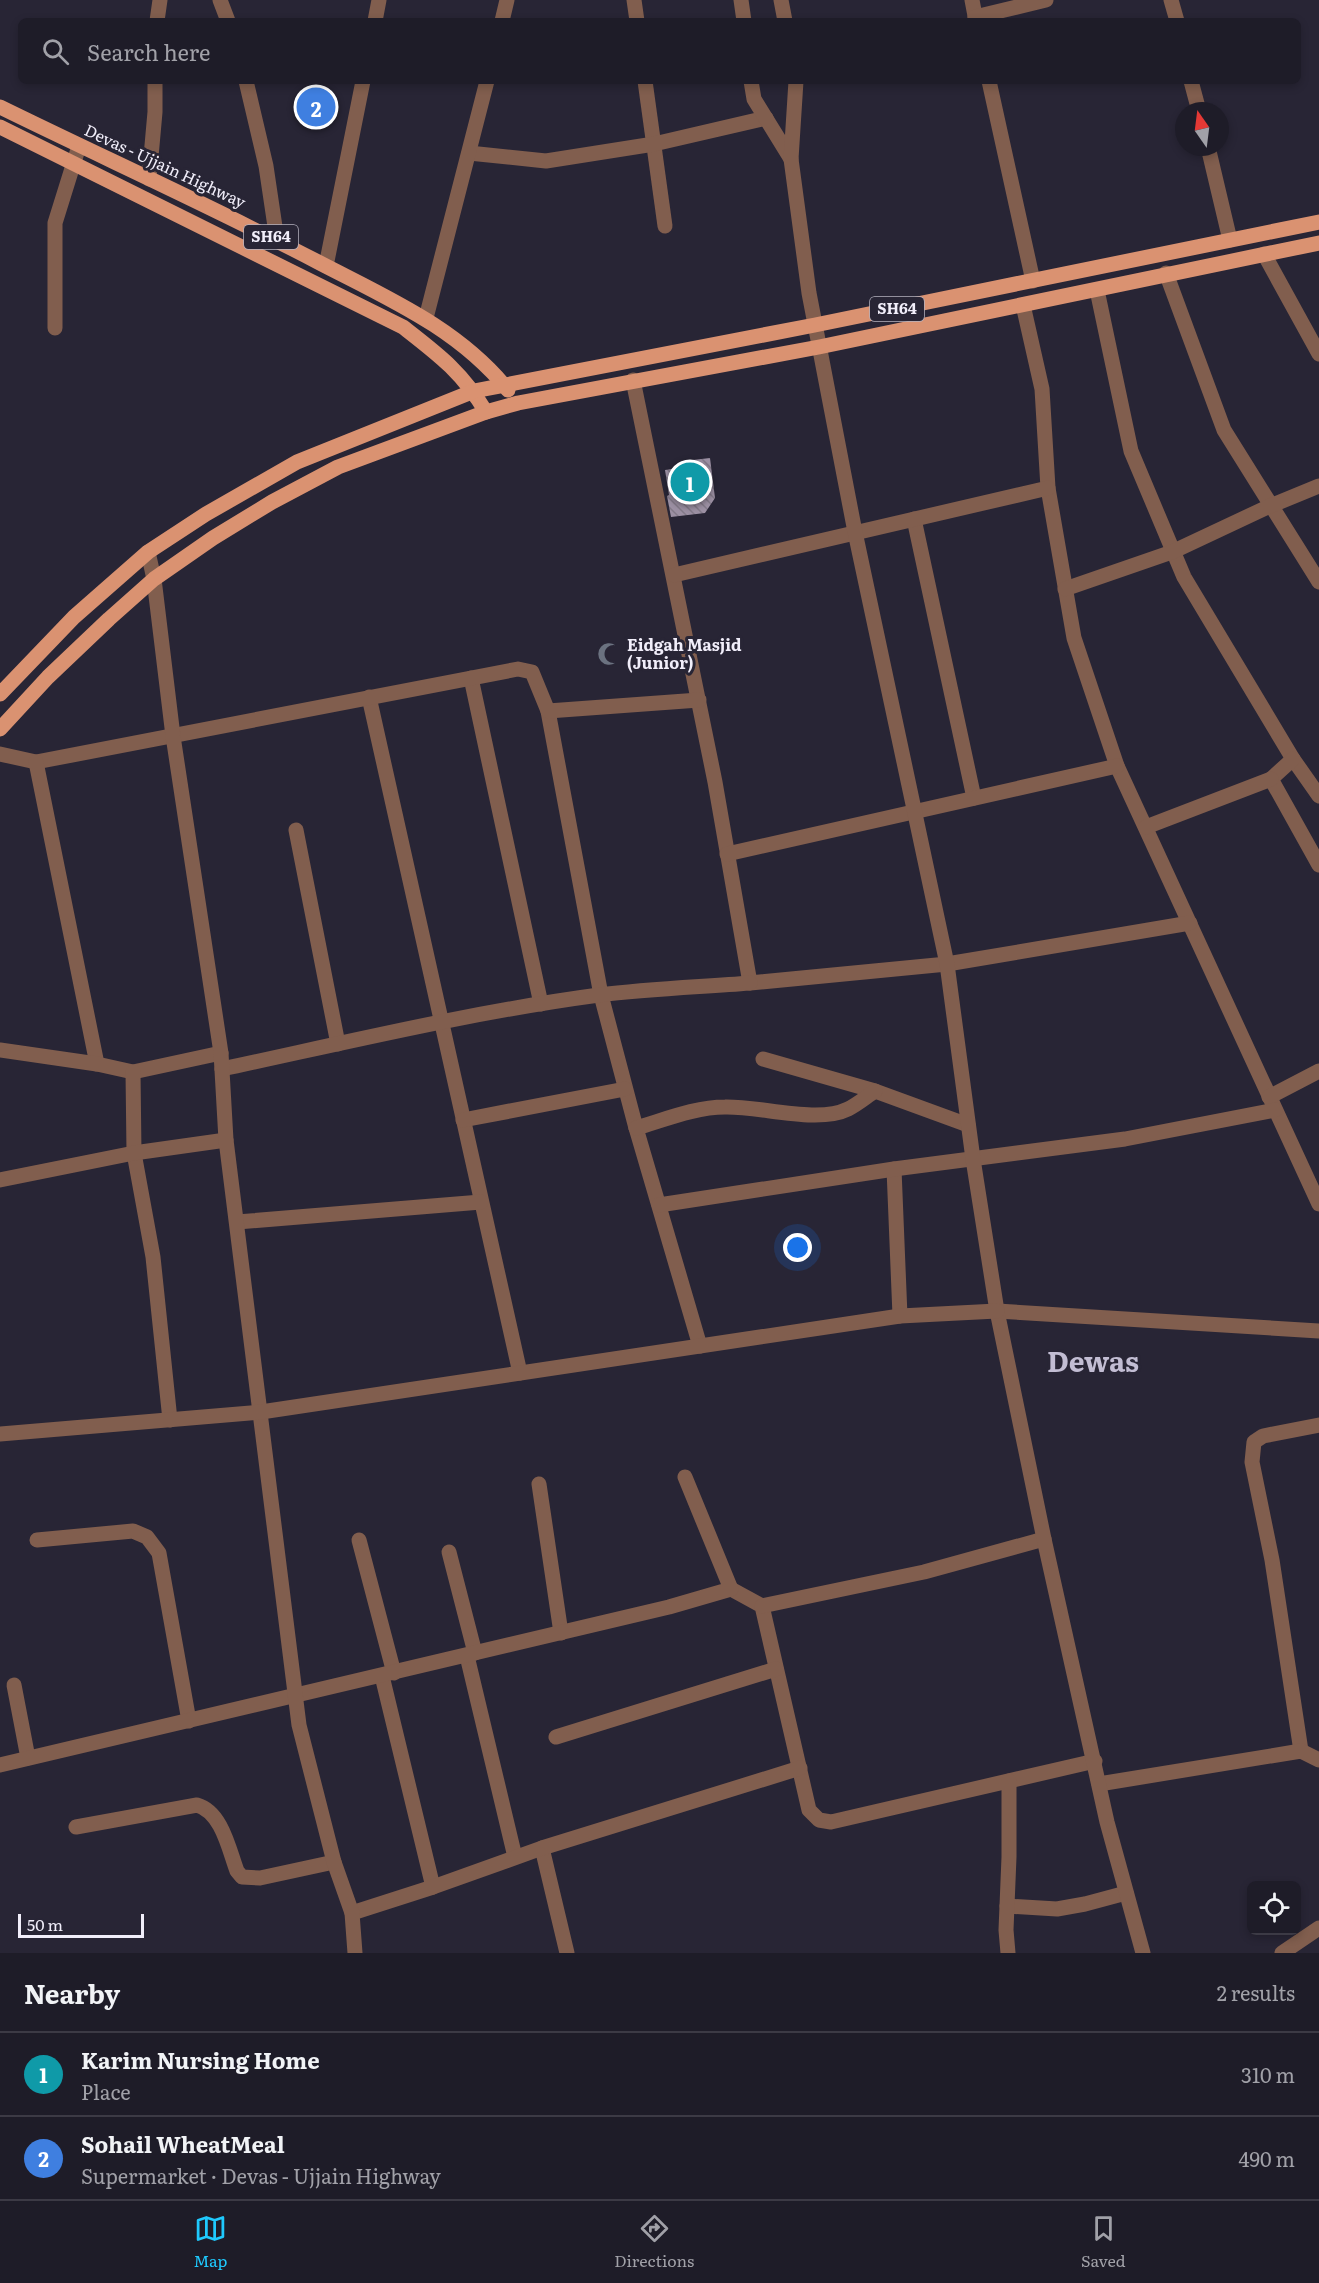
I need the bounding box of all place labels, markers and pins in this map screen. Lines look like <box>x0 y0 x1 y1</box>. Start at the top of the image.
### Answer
pin: 2 <box>296 84 336 130</box>
pin: 1 <box>670 460 710 504</box>
place label: Eidgah Masjid (Junior) <box>627 632 742 674</box>
mosque icon: Eidgah Masjid (Junior) <box>596 641 622 667</box>

